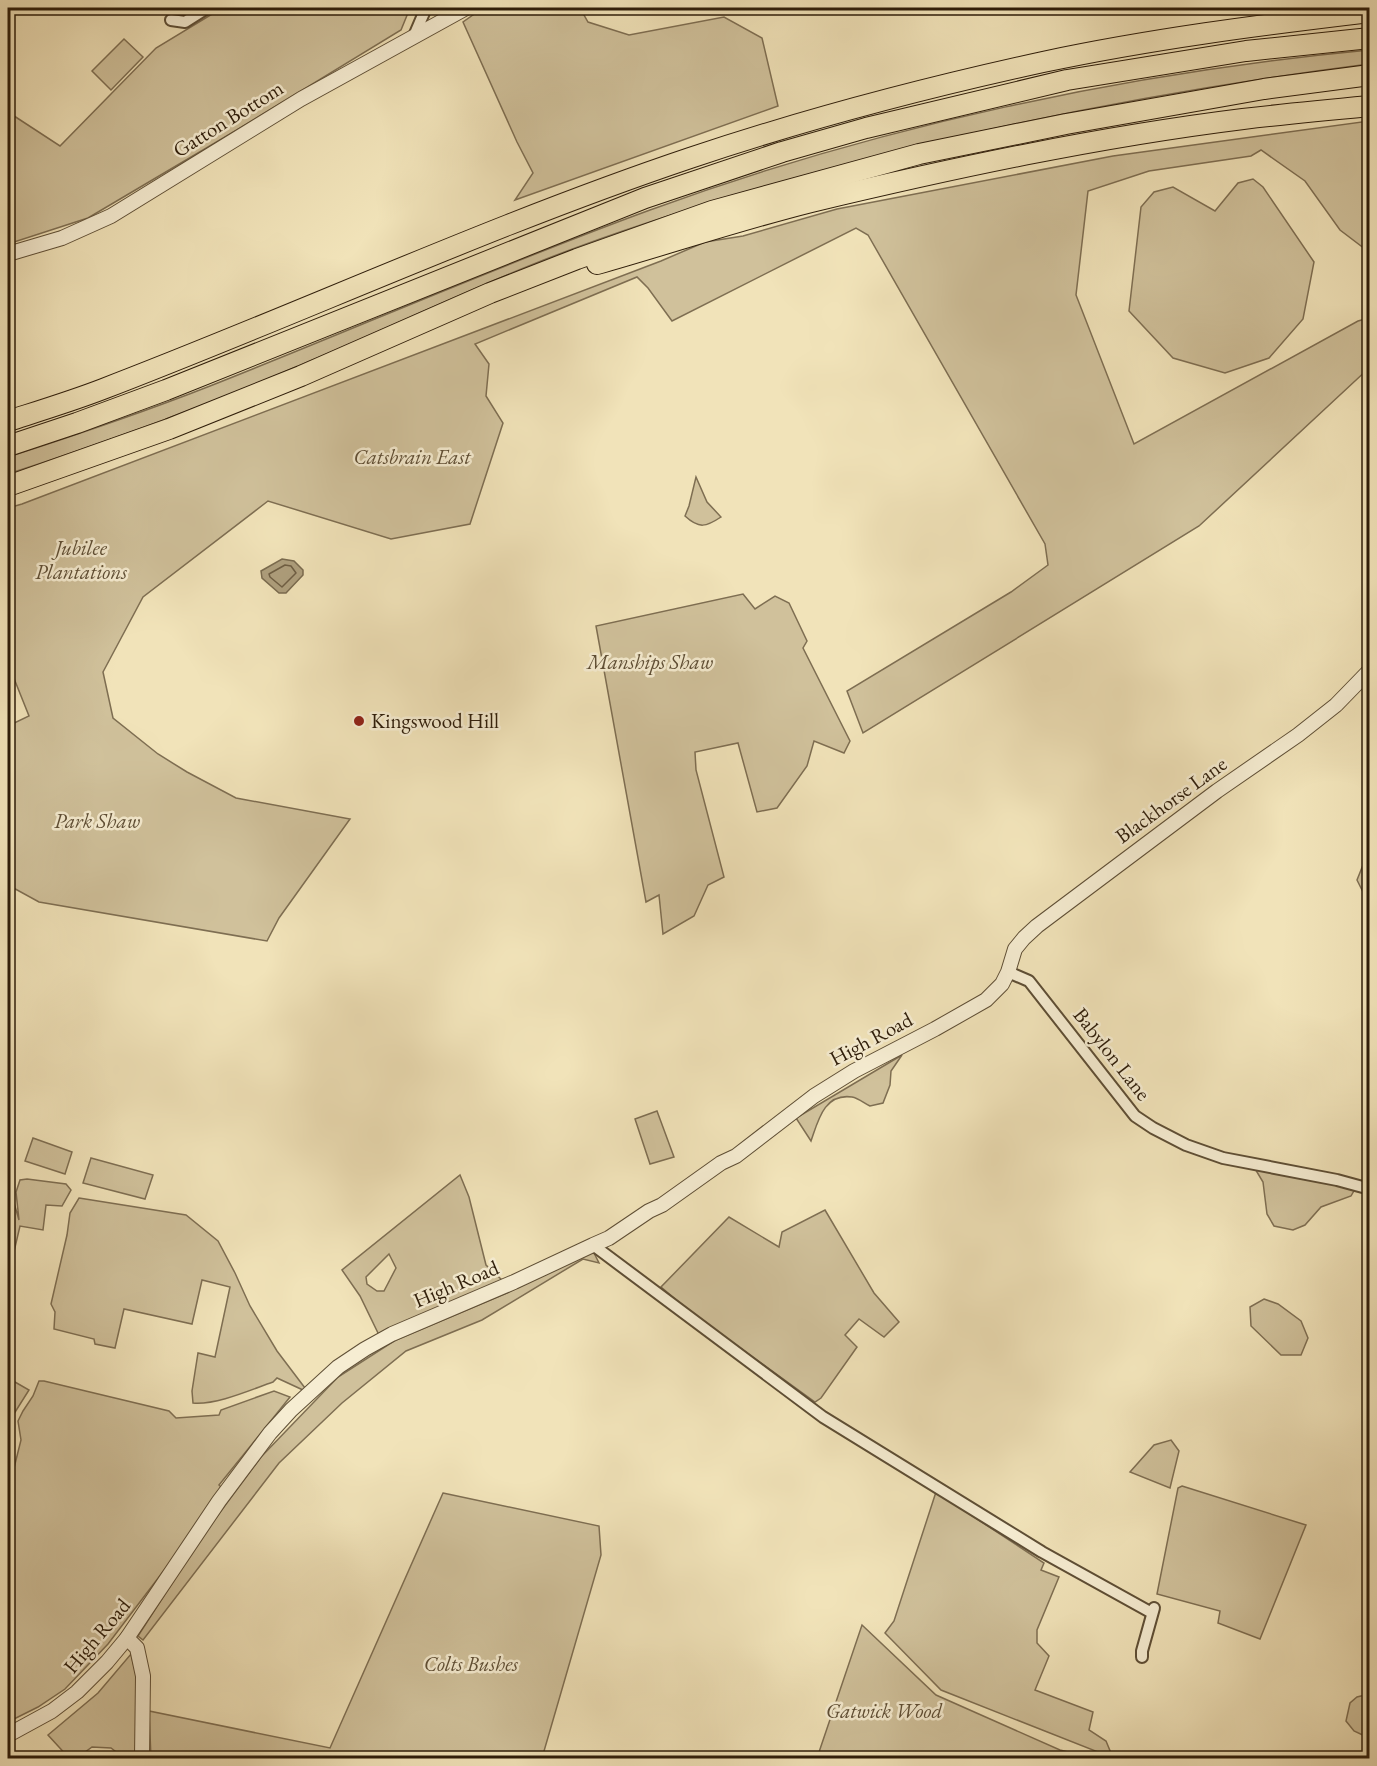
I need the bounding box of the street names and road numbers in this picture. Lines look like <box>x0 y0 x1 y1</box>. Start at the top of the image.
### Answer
street label: Gatton Bottom <box>167 74 288 163</box>
street label: Blackhorse Lane <box>1110 750 1232 849</box>
street label: Babylon Lane <box>1068 1002 1157 1106</box>
street label: High Road <box>825 1005 917 1072</box>
street label: High Road <box>409 1253 503 1314</box>
street label: High Road <box>57 1592 136 1679</box>

